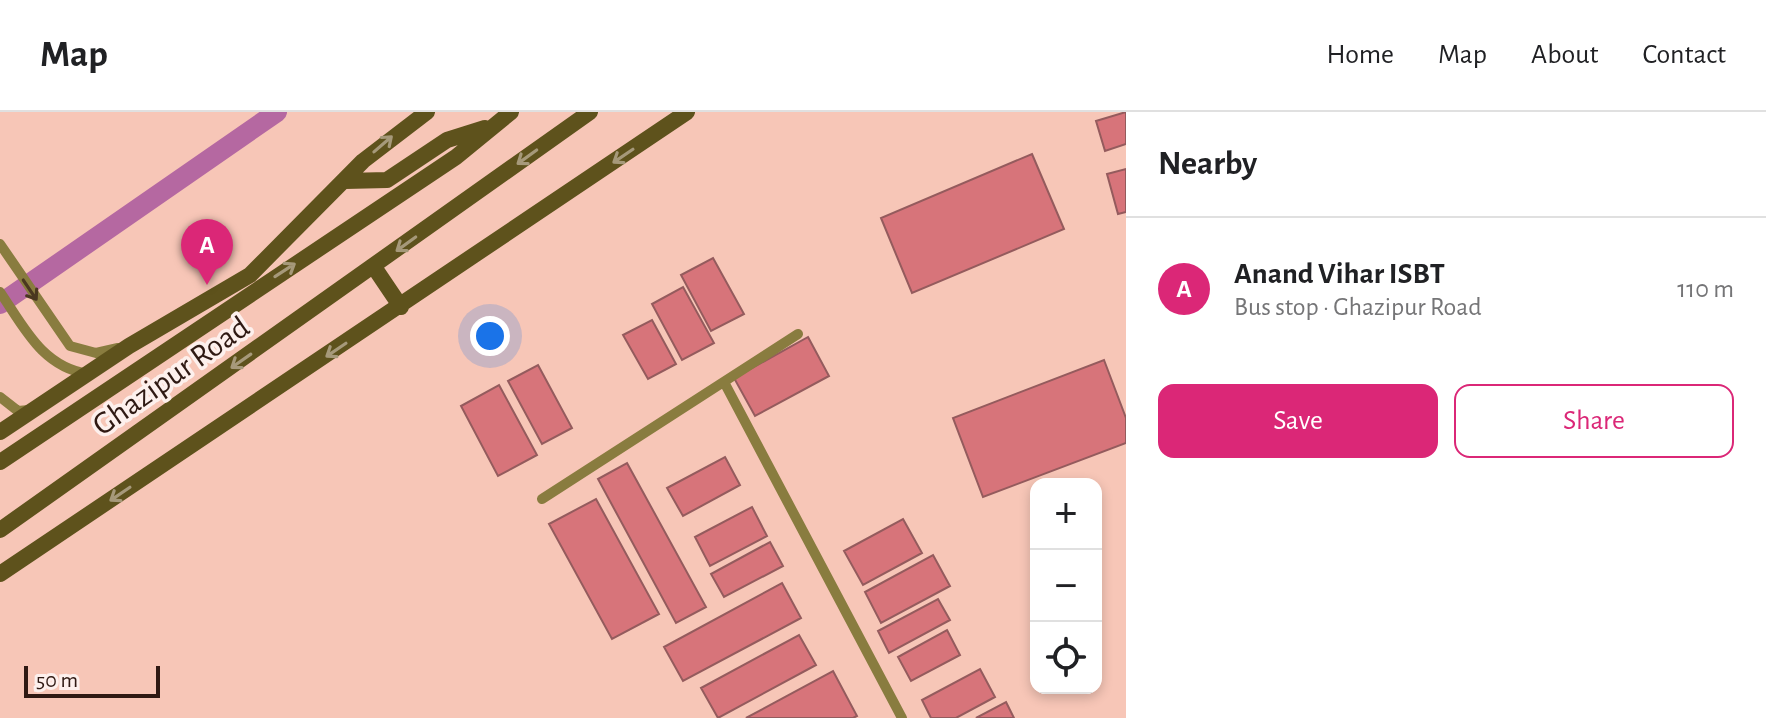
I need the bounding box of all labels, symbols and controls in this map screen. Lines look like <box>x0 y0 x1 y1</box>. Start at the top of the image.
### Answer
text: Map <box>40 36 108 74</box>
text: Home <box>1327 41 1394 69</box>
text: Map <box>1438 41 1487 69</box>
text: About <box>1531 41 1599 69</box>
text: Contact <box>1643 41 1726 69</box>
one-way arrow <box>373 135 393 153</box>
text: Nearby <box>1158 147 1257 181</box>
one-way arrow <box>612 148 634 164</box>
one-way arrow <box>516 149 538 166</box>
pin: A <box>181 219 233 285</box>
one-way arrow <box>396 235 417 252</box>
text: Anand Vihar ISBT <box>1234 259 1445 289</box>
one-way arrow <box>273 261 295 278</box>
text: A <box>1176 276 1192 302</box>
text: 110 m <box>1677 276 1734 302</box>
one-way arrow <box>22 278 39 300</box>
text: Bus stop · Ghazipur Road <box>1234 294 1482 320</box>
street label: Ghazipur Road <box>87 310 255 442</box>
your location <box>470 316 510 356</box>
one-way arrow <box>325 342 348 358</box>
one-way arrow <box>231 353 253 369</box>
button: Save <box>1158 384 1438 458</box>
button: Share <box>1454 384 1734 458</box>
map controls <box>1030 478 1102 694</box>
button: + <box>1030 478 1102 550</box>
one-way arrow <box>109 486 131 502</box>
button: − <box>1030 550 1102 622</box>
button: locate <box>1030 622 1102 694</box>
scale bar <box>24 662 160 698</box>
text: 50 m <box>36 669 78 691</box>

